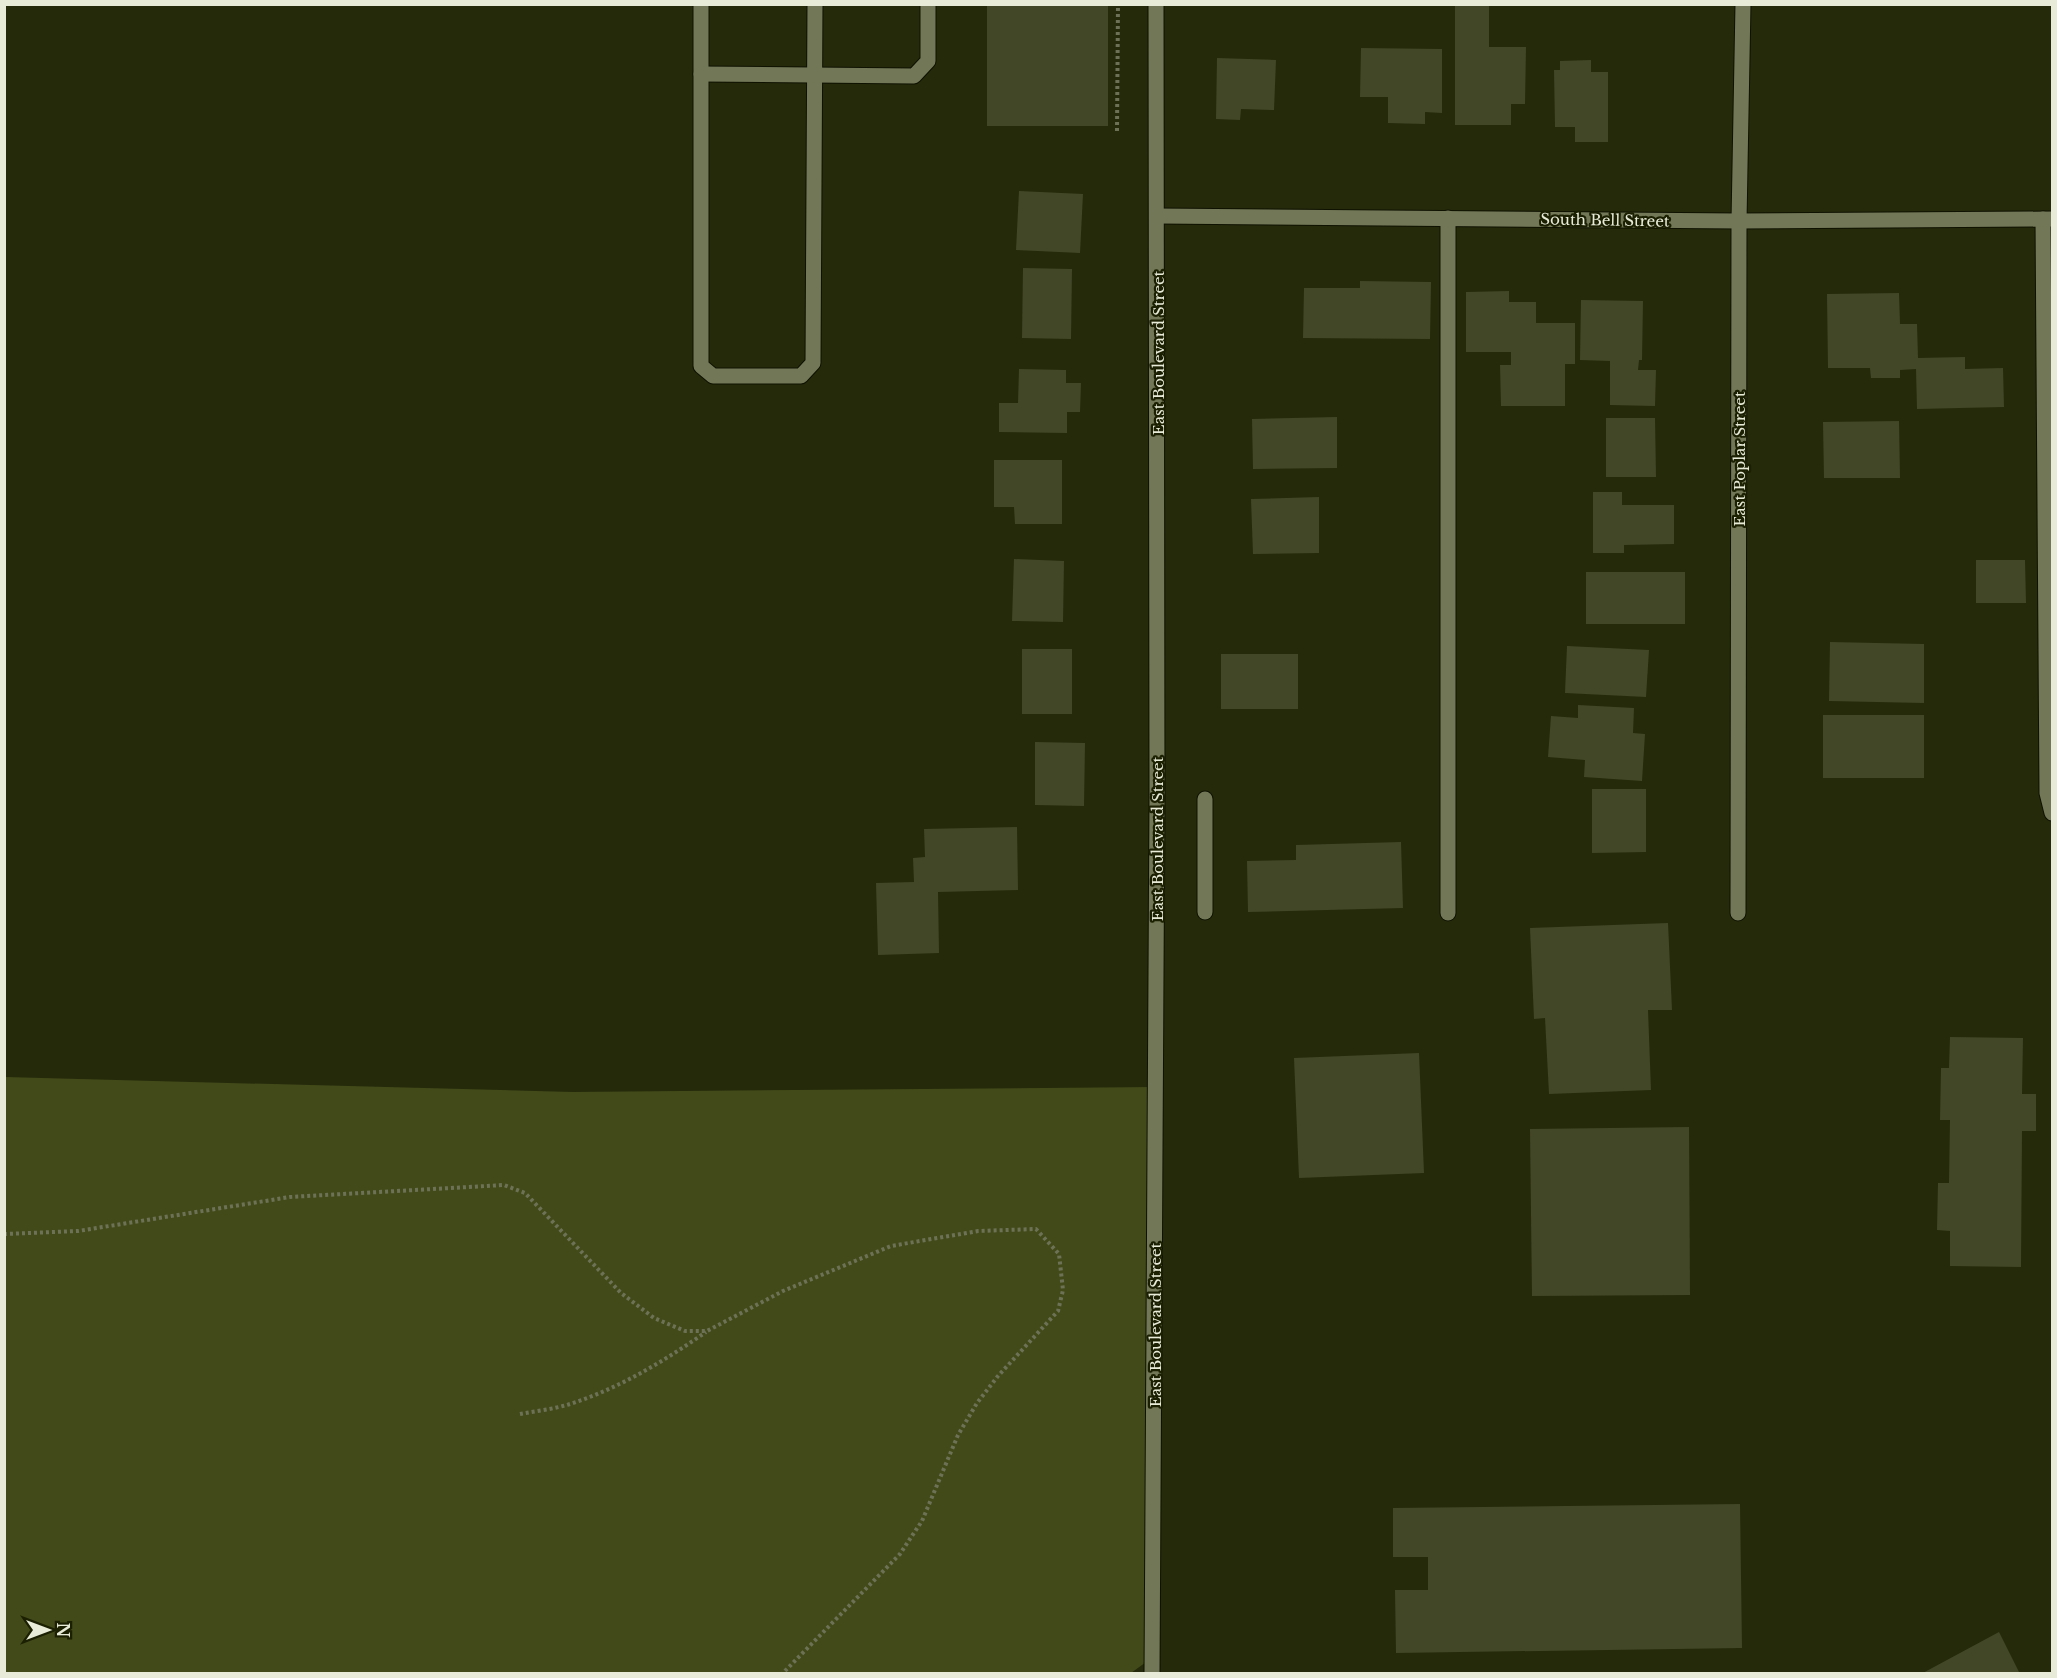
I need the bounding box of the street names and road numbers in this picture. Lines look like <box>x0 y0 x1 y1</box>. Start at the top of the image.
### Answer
street label: South Bell Street <box>1540 209 1670 231</box>
street label: East Boulevard Street <box>1149 270 1168 435</box>
street label: East Poplar Street <box>1730 391 1749 527</box>
street label: East Boulevard Street <box>1148 756 1167 921</box>
street label: East Boulevard Street <box>1146 1242 1165 1407</box>

